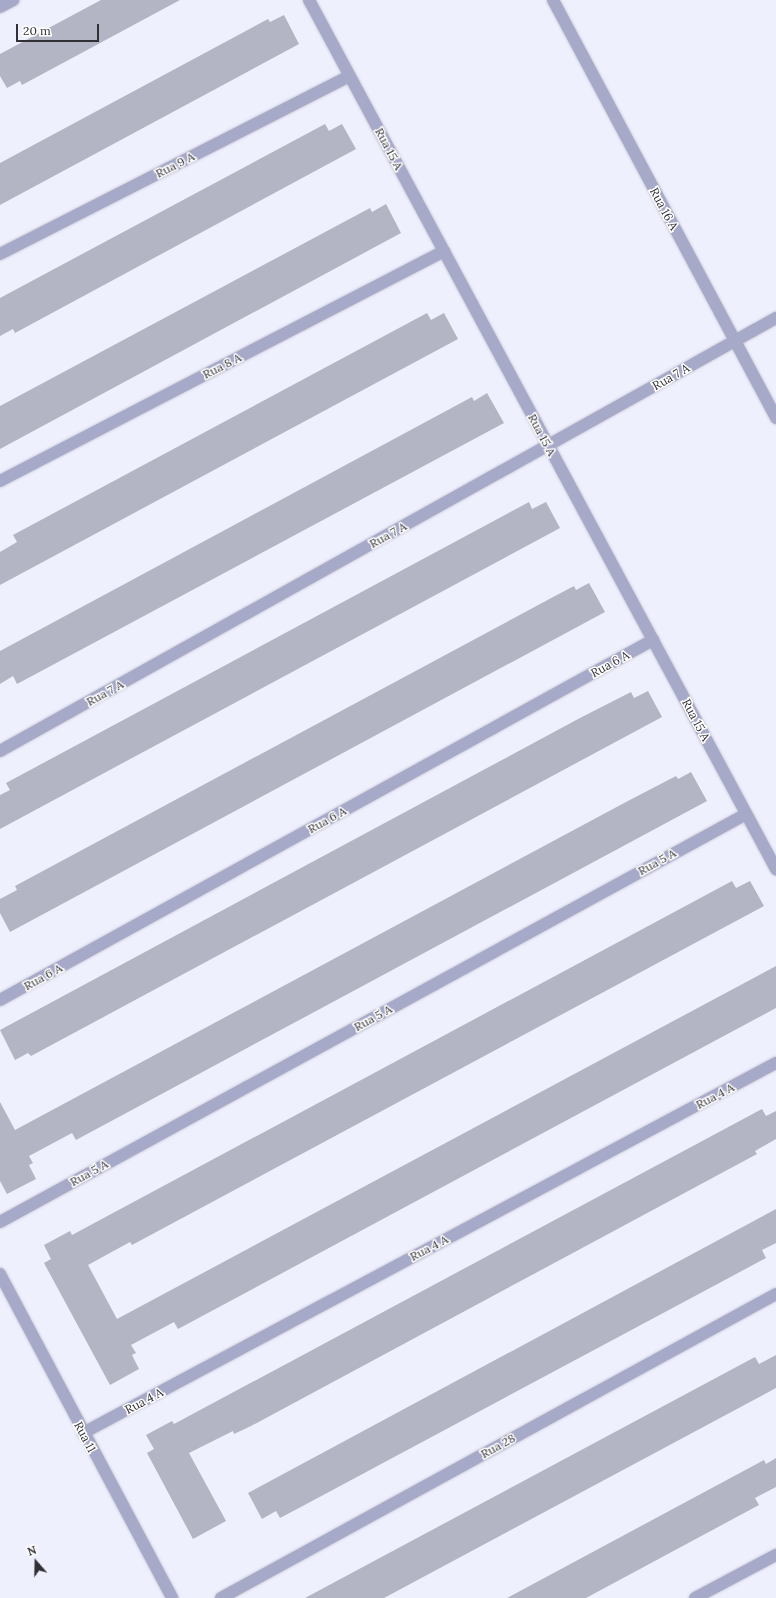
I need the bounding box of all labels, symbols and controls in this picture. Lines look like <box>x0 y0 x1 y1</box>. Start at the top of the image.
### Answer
scale bar <box>18 16 101 42</box>
text: 20 m <box>23 23 51 38</box>
street label: Rua 15 A <box>372 125 406 173</box>
street label: Rua 9 A <box>153 149 197 181</box>
street label: Rua 16 A <box>647 185 681 233</box>
street label: Rua 8 A <box>200 350 244 382</box>
street label: Rua 7 A <box>650 361 692 393</box>
street label: Rua 15 A <box>525 411 559 459</box>
street label: Rua 7 A <box>367 519 409 551</box>
street label: Rua 6 A <box>588 648 632 680</box>
street label: Rua 7 A <box>84 677 126 709</box>
street label: Rua 15 A <box>679 696 713 744</box>
street label: Rua 6 A <box>305 804 349 836</box>
street label: Rua 5 A <box>635 846 679 878</box>
street label: Rua 6 A <box>21 961 65 993</box>
street label: Rua 5 A <box>351 1002 395 1034</box>
street label: Rua 4 A <box>693 1080 737 1112</box>
street label: Rua 5 A <box>67 1157 111 1189</box>
street label: Rua 4 A <box>407 1232 451 1264</box>
street label: Rua 4 A <box>122 1385 166 1417</box>
street label: Rua 11 <box>71 1419 99 1455</box>
street label: Rua 28 <box>478 1431 518 1461</box>
north arrow <box>16 1542 56 1582</box>
text: N <box>25 1543 38 1559</box>

